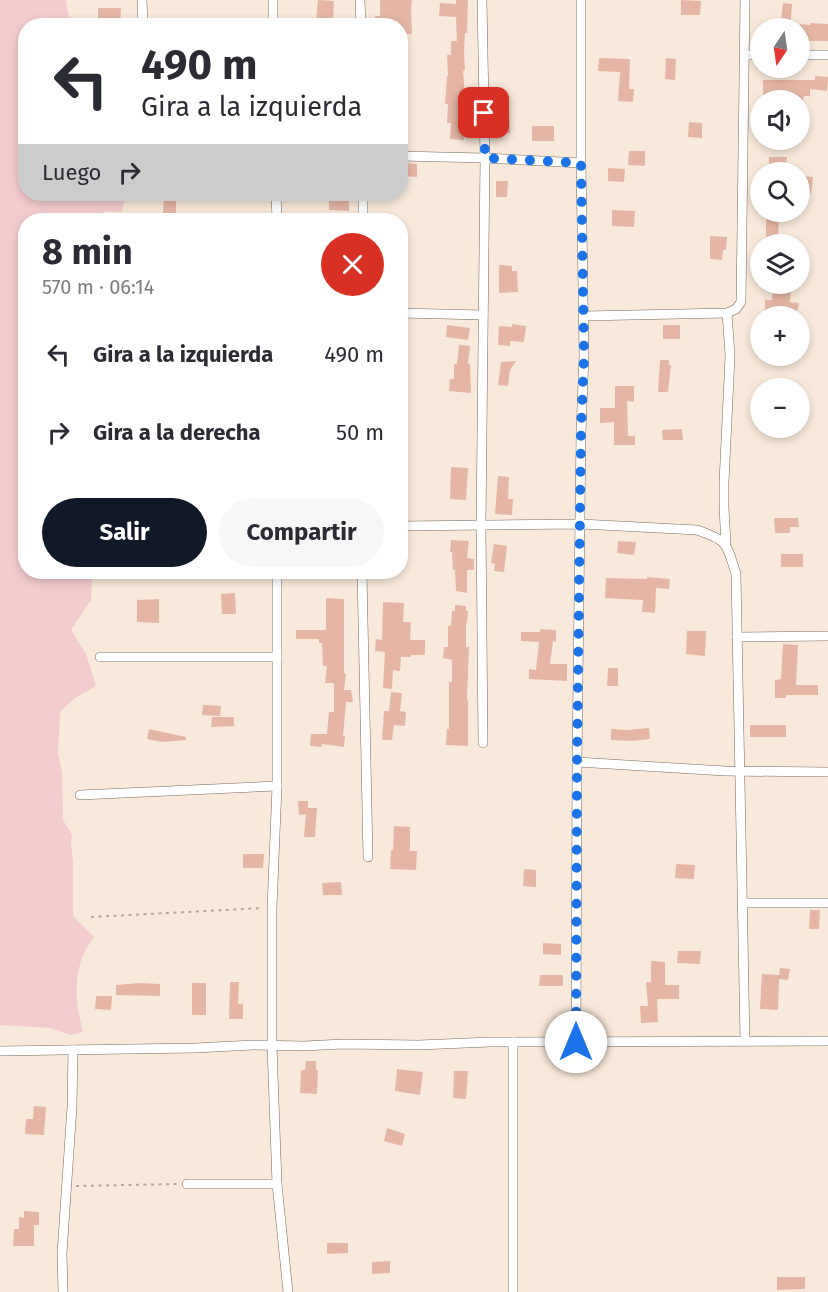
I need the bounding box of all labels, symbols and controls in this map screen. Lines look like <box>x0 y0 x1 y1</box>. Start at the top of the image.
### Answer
north arrow <box>750 18 810 78</box>
map controls <box>750 18 810 438</box>
text: 490 m <box>141 40 257 90</box>
icon: left <box>42 42 120 120</box>
pin <box>458 87 509 138</box>
button: sound <box>750 90 810 150</box>
text: Gira a la izquierda <box>141 91 362 123</box>
icon: arrive <box>467 96 500 129</box>
icon: right <box>113 156 146 189</box>
text: Luego <box>42 159 101 186</box>
button: search <box>750 162 810 222</box>
text: 8 min <box>42 230 133 274</box>
button: close <box>321 233 384 296</box>
button: layers <box>750 234 810 294</box>
text: 570 m · 06:14 <box>42 275 154 299</box>
button: + <box>750 306 810 366</box>
icon: left <box>42 338 75 371</box>
text: Gira a la izquierda <box>93 341 273 368</box>
text: 490 m <box>324 341 384 368</box>
button: − <box>750 378 810 438</box>
icon: right <box>42 416 75 449</box>
text: Gira a la derecha <box>93 419 261 446</box>
text: 50 m <box>336 419 384 446</box>
button: Salir <box>42 498 207 567</box>
button: Compartir <box>219 498 384 567</box>
position arrow <box>544 1010 608 1074</box>

